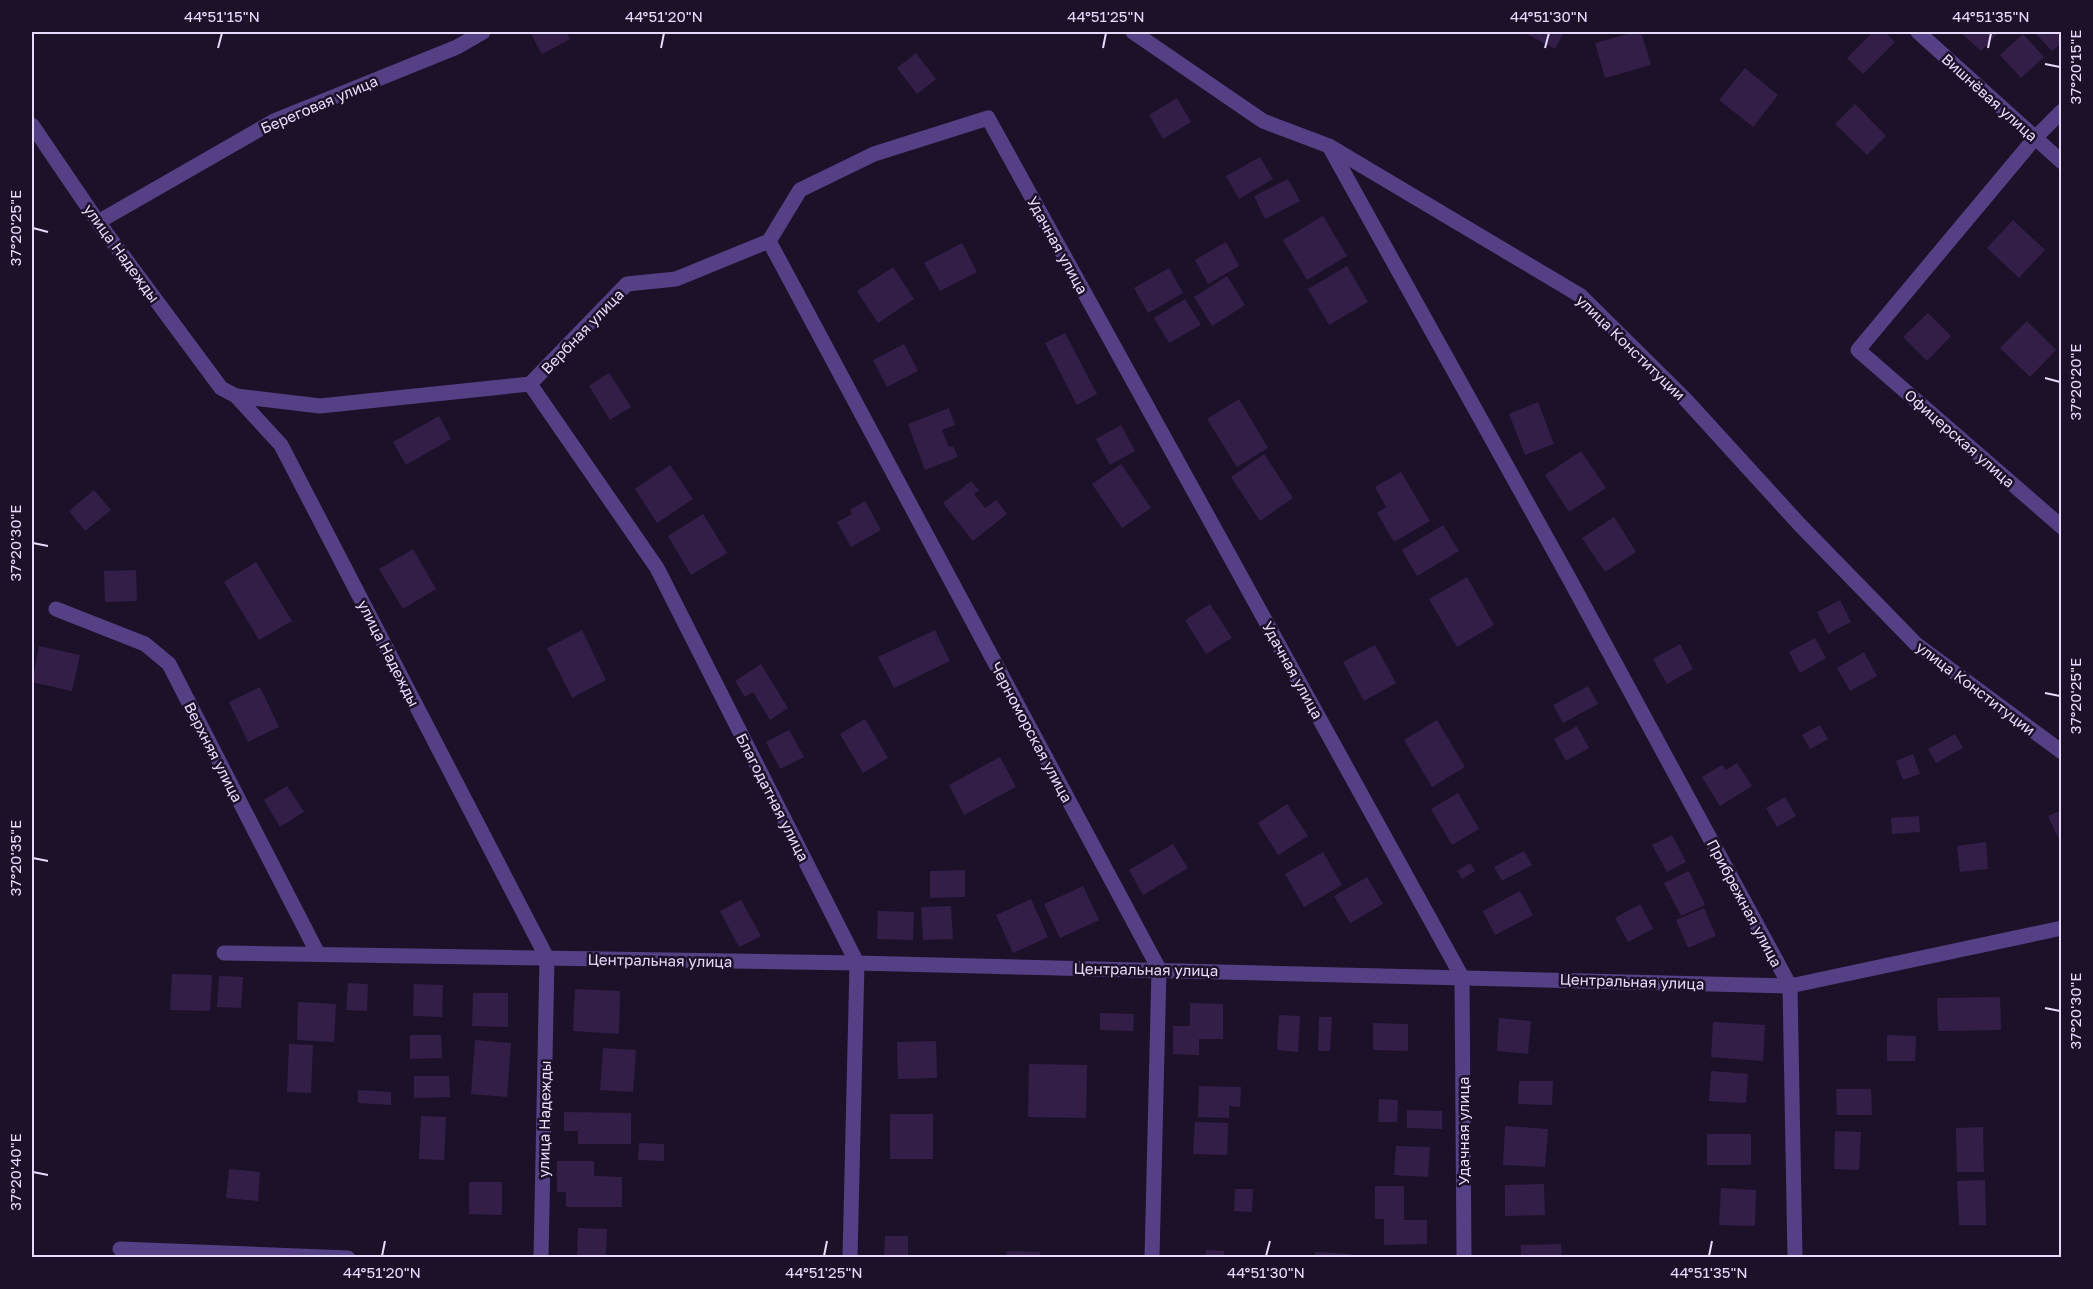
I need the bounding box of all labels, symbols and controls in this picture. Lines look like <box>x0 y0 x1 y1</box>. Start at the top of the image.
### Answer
text: 44°51'15"N <box>184 7 260 25</box>
text: 44°51'20"N <box>625 7 703 25</box>
text: 44°51'25"N <box>1067 7 1145 25</box>
text: 44°51'30"N <box>1510 7 1588 25</box>
text: 44°51'35"N <box>1952 7 2030 25</box>
text: 37°20'15"E <box>2066 30 2084 104</box>
street label: Вишнёвая улица <box>1938 49 2042 145</box>
street label: Береговая улица <box>258 71 380 137</box>
text: 37°20'25"E <box>6 190 24 266</box>
street label: Удачная улица <box>1024 193 1092 297</box>
street label: улица Надежды <box>80 200 164 306</box>
street label: Вербная улица <box>537 285 627 377</box>
street label: улица Конституции <box>1573 290 1689 404</box>
text: 37°20'20"E <box>2066 344 2084 420</box>
street label: Офицерская улица <box>1901 385 2019 491</box>
text: 37°20'30"E <box>6 505 24 581</box>
street label: улица Надежды <box>354 597 424 709</box>
street label: Удачная улица <box>1259 618 1327 722</box>
street label: улица Конституции <box>1913 637 2039 739</box>
text: 37°20'25"E <box>2066 658 2084 734</box>
street label: Черноморская улица <box>987 659 1077 805</box>
street label: Верхняя улица <box>181 699 247 805</box>
street label: Благодатная улица <box>733 730 813 864</box>
text: 37°20'35"E <box>6 820 24 896</box>
street label: Прибрежная улица <box>1704 836 1786 970</box>
street label: Центральная улица <box>587 950 733 970</box>
street label: Центральная улица <box>1073 959 1219 979</box>
street label: Центральная улица <box>1559 969 1705 993</box>
text: 37°20'30"E <box>2066 973 2084 1049</box>
street label: улица Надежды <box>534 1060 554 1178</box>
street label: Удачная улица <box>1454 1077 1472 1185</box>
text: 37°20'40"E <box>6 1133 24 1211</box>
text: 44°51'20"N <box>343 1263 421 1281</box>
text: 44°51'25"N <box>785 1263 863 1281</box>
text: 44°51'30"N <box>1227 1263 1305 1281</box>
text: 44°51'35"N <box>1670 1263 1748 1281</box>

